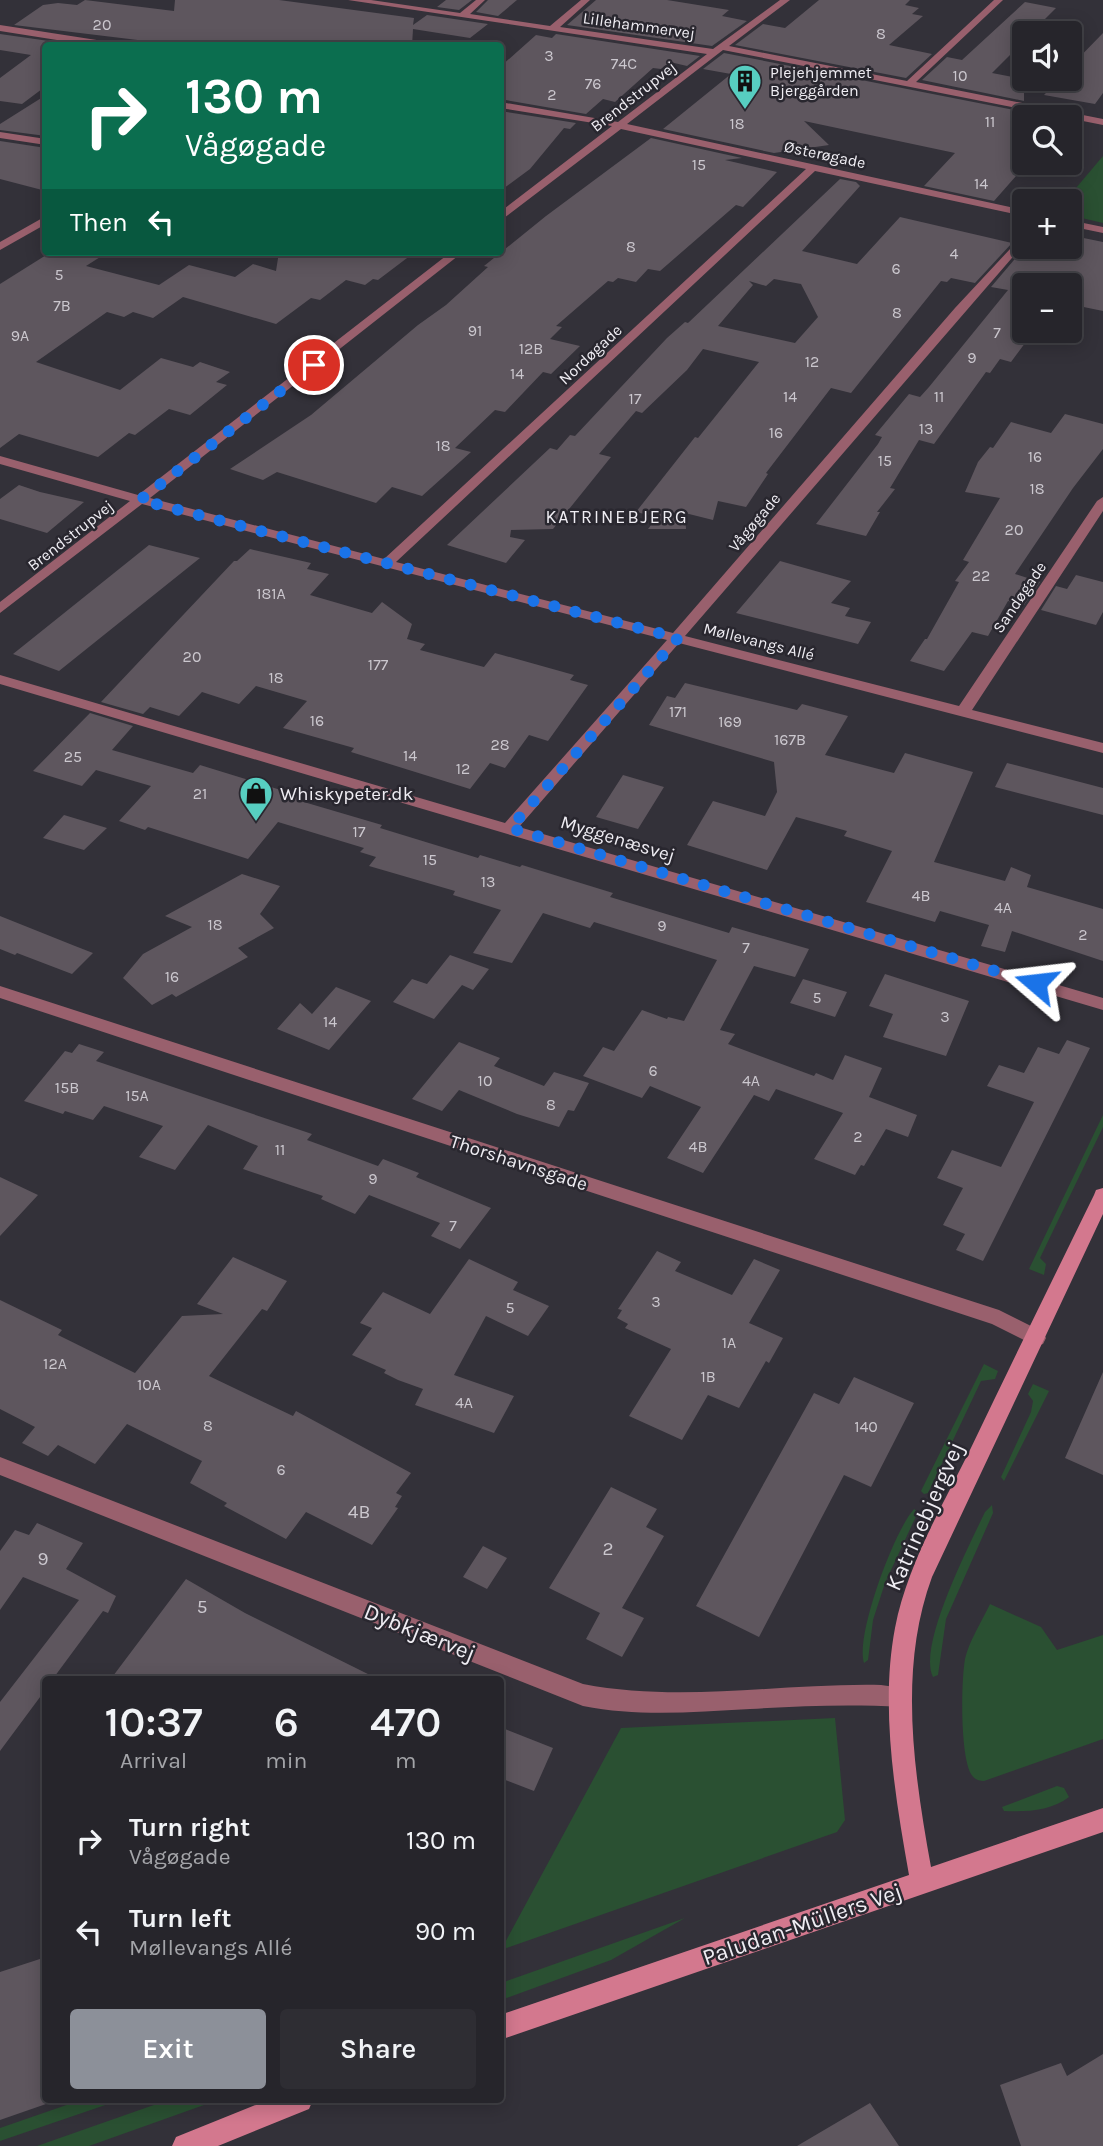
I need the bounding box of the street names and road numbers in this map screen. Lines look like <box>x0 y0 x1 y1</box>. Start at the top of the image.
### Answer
street label: Lillehammervej <box>582 8 696 43</box>
street label: Brendstrupvej <box>587 57 680 136</box>
street label: Østerøgade <box>782 137 867 172</box>
street label: Nordøgade <box>555 320 626 388</box>
street label: Vågøgade <box>724 489 784 555</box>
street label: Brendstrupvej <box>24 496 117 575</box>
street label: Sandøgade <box>989 558 1050 637</box>
street label: Møllevangs Allé <box>701 619 816 664</box>
street label: Myggenæsvej <box>558 811 678 867</box>
street label: Thorshavnsgade <box>447 1130 590 1196</box>
street label: Katrinebjergvej <box>880 1437 969 1595</box>
street label: Dybkjærvej <box>360 1598 480 1667</box>
street label: Paludan-Müllers Vej <box>699 1878 905 1971</box>

